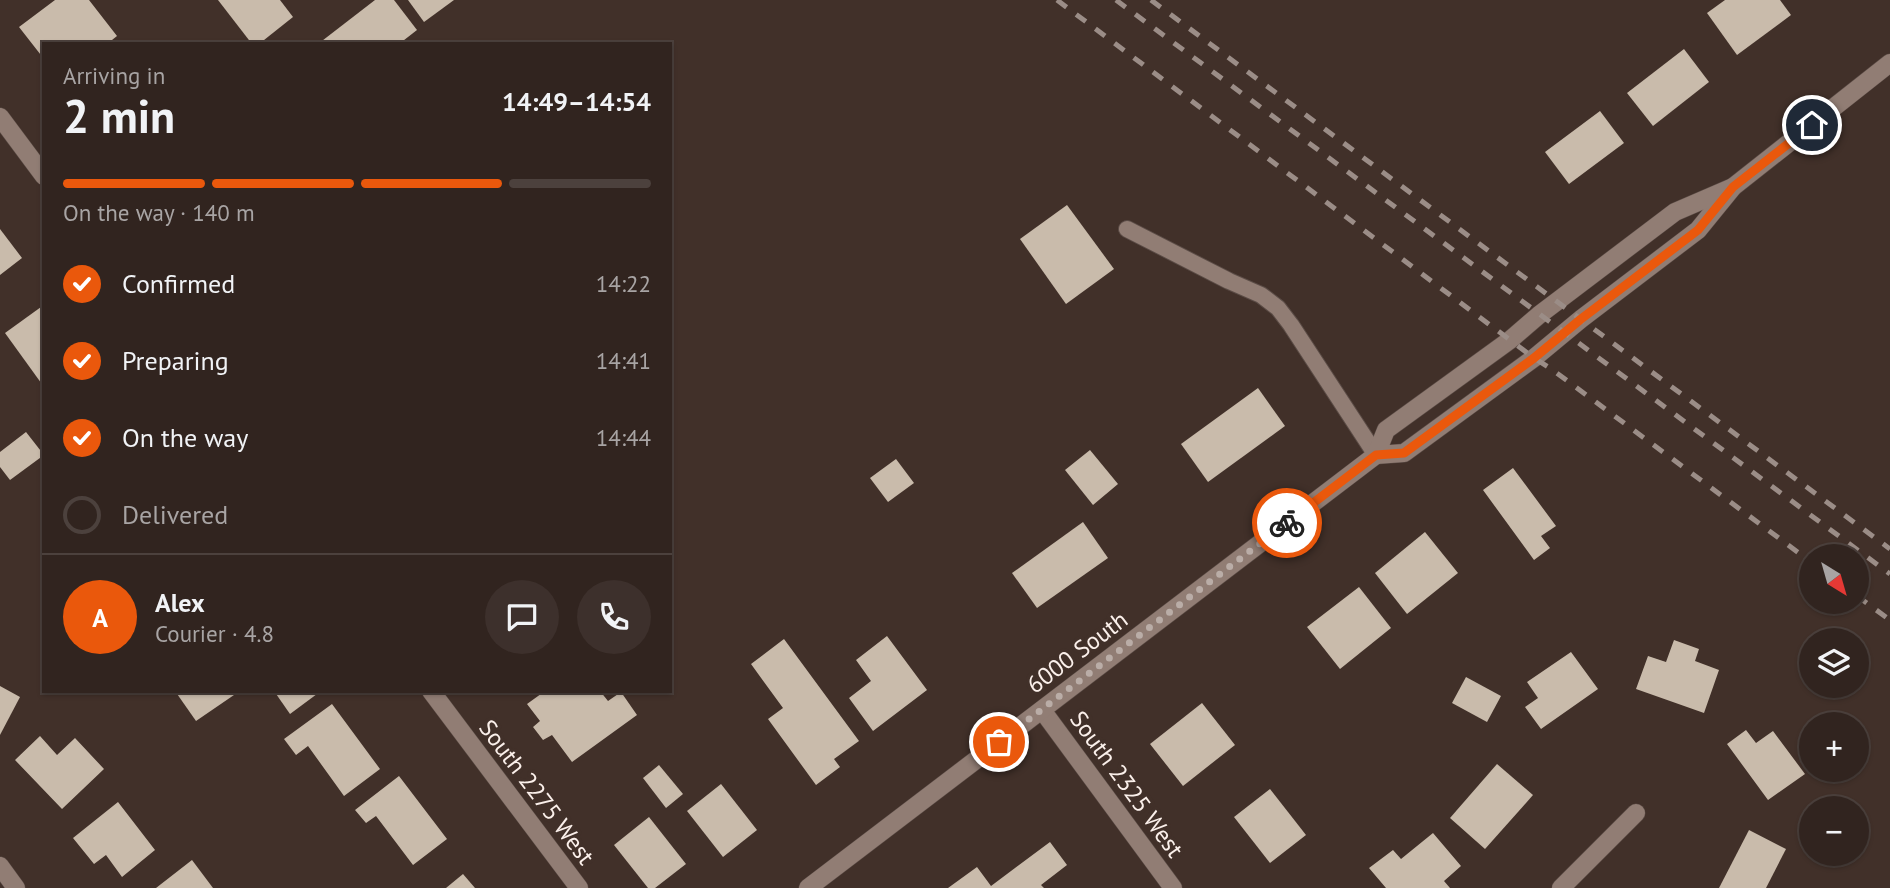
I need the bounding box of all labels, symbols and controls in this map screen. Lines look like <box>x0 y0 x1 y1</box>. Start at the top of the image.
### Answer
text: Arriving in <box>63 61 165 90</box>
text: 14:49–14:54 <box>502 85 651 118</box>
text: 2 min <box>63 86 175 146</box>
pin <box>1782 95 1842 155</box>
icon: home <box>1793 106 1831 144</box>
text: On the way · 140 m <box>63 198 255 227</box>
icon: check <box>63 265 101 303</box>
text: Confirmed <box>122 267 235 300</box>
text: 14:22 <box>596 269 651 298</box>
icon: check <box>63 342 101 380</box>
text: Preparing <box>122 344 229 377</box>
text: 14:41 <box>596 346 651 375</box>
icon: check <box>63 419 101 457</box>
text: On the way <box>122 421 248 454</box>
text: 14:44 <box>596 423 651 452</box>
courier <box>1252 488 1322 558</box>
text: Delivered <box>122 498 228 531</box>
icon: bike <box>1268 504 1306 542</box>
north arrow <box>1799 544 1869 614</box>
map controls <box>1799 544 1869 866</box>
button: chat <box>485 580 559 654</box>
button: phone <box>577 580 651 654</box>
text: Alex <box>155 586 205 619</box>
text: A <box>92 601 108 634</box>
street label: 6000 South <box>1020 604 1134 700</box>
text: Courier · 4.8 <box>155 619 274 648</box>
button: layers <box>1799 628 1869 698</box>
street label: South 2325 West <box>1063 705 1191 863</box>
pin <box>969 712 1029 772</box>
button: + <box>1799 712 1869 782</box>
street label: South 2275 West <box>472 713 602 871</box>
icon: bag <box>980 723 1018 761</box>
button: − <box>1799 796 1869 866</box>

